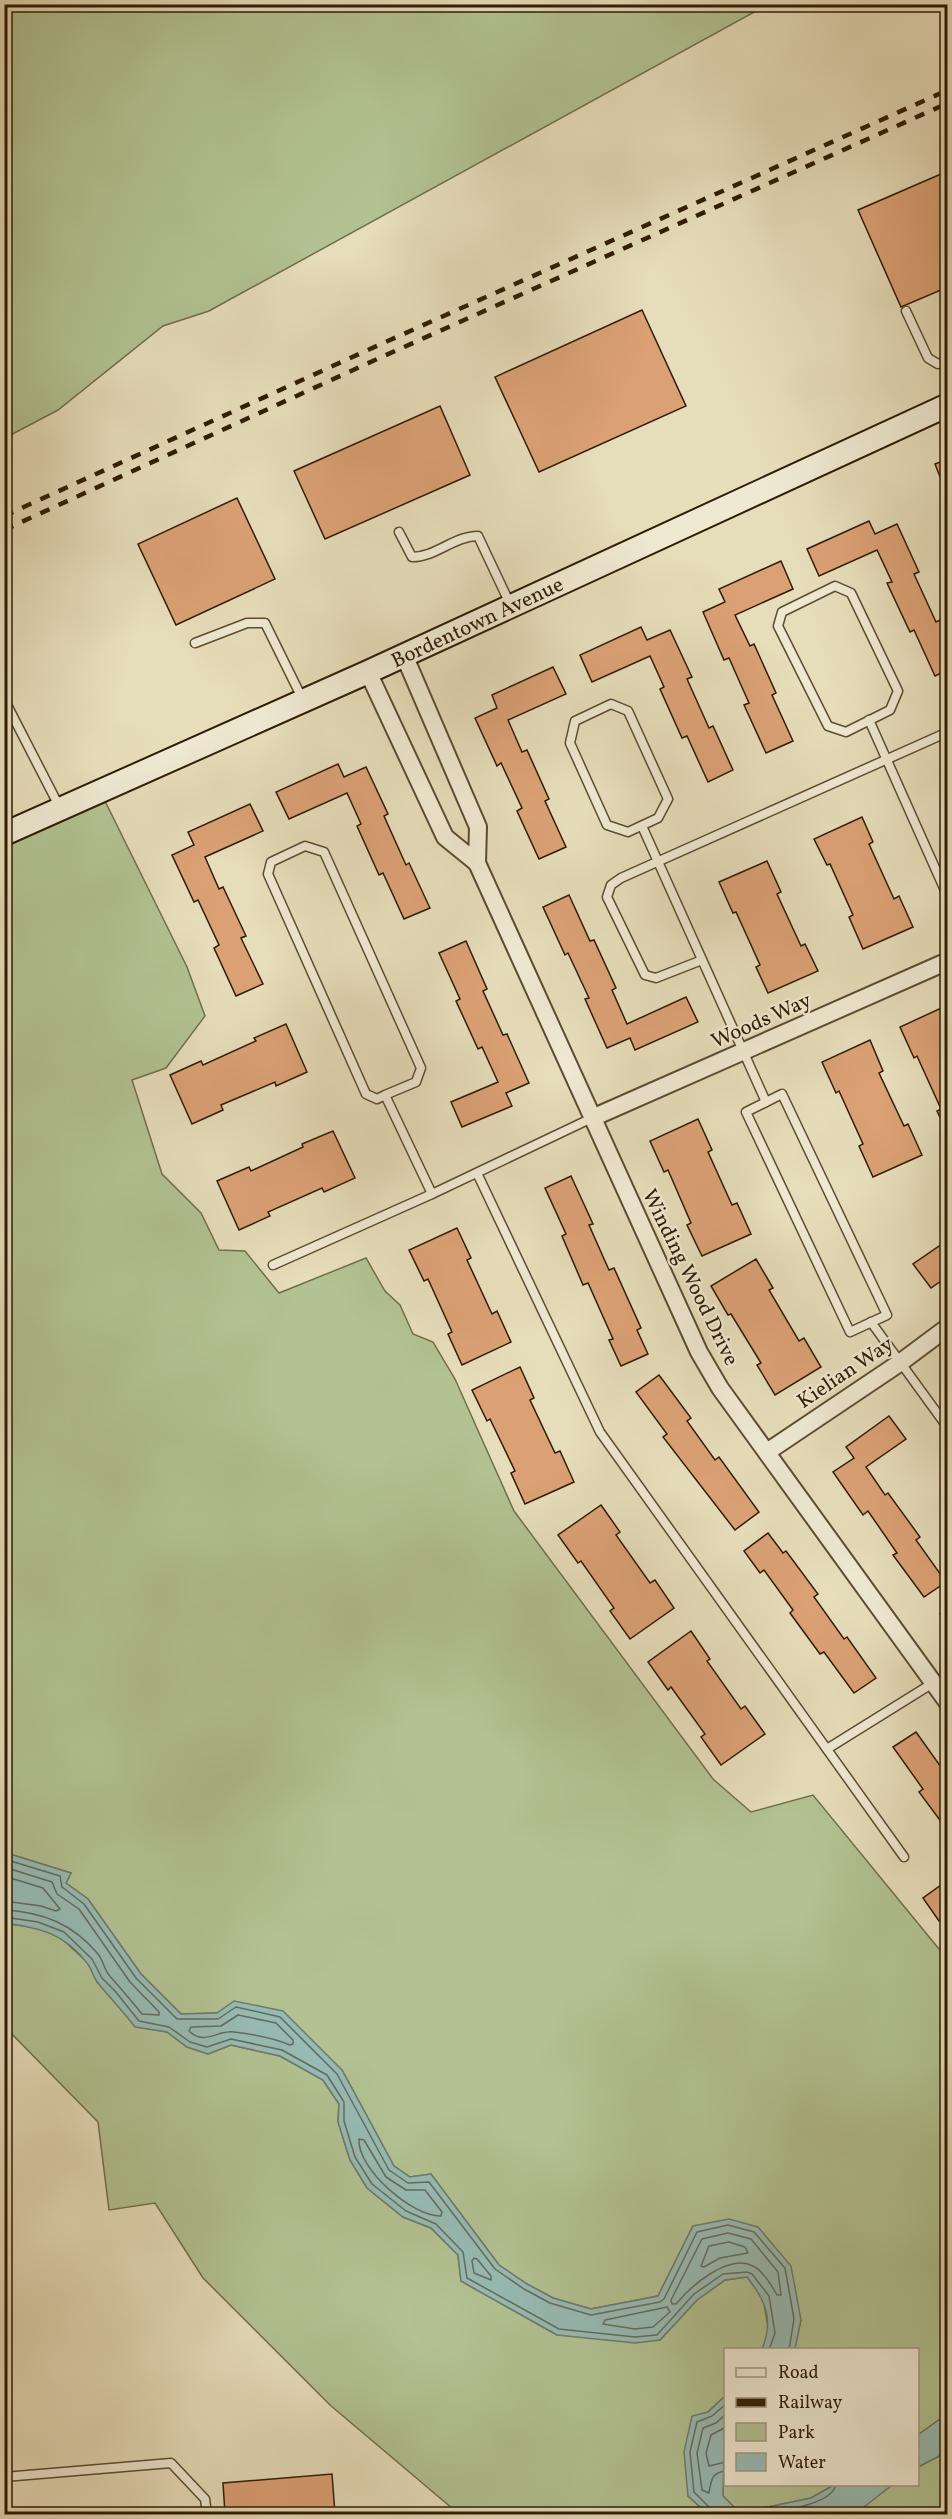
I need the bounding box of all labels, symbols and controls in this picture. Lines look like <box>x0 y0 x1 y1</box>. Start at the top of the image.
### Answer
street label: Bordentown Avenue <box>387 571 569 676</box>
street label: Woods Way <box>707 986 817 1056</box>
street label: Winding Wood Drive <box>634 1184 745 1371</box>
street label: Kielian Way <box>792 1330 900 1416</box>
legend <box>724 2348 919 2486</box>
text: Road <box>778 2361 819 2386</box>
text: Railway <box>778 2391 842 2416</box>
text: Park <box>778 2421 815 2446</box>
text: Water <box>778 2451 826 2476</box>

